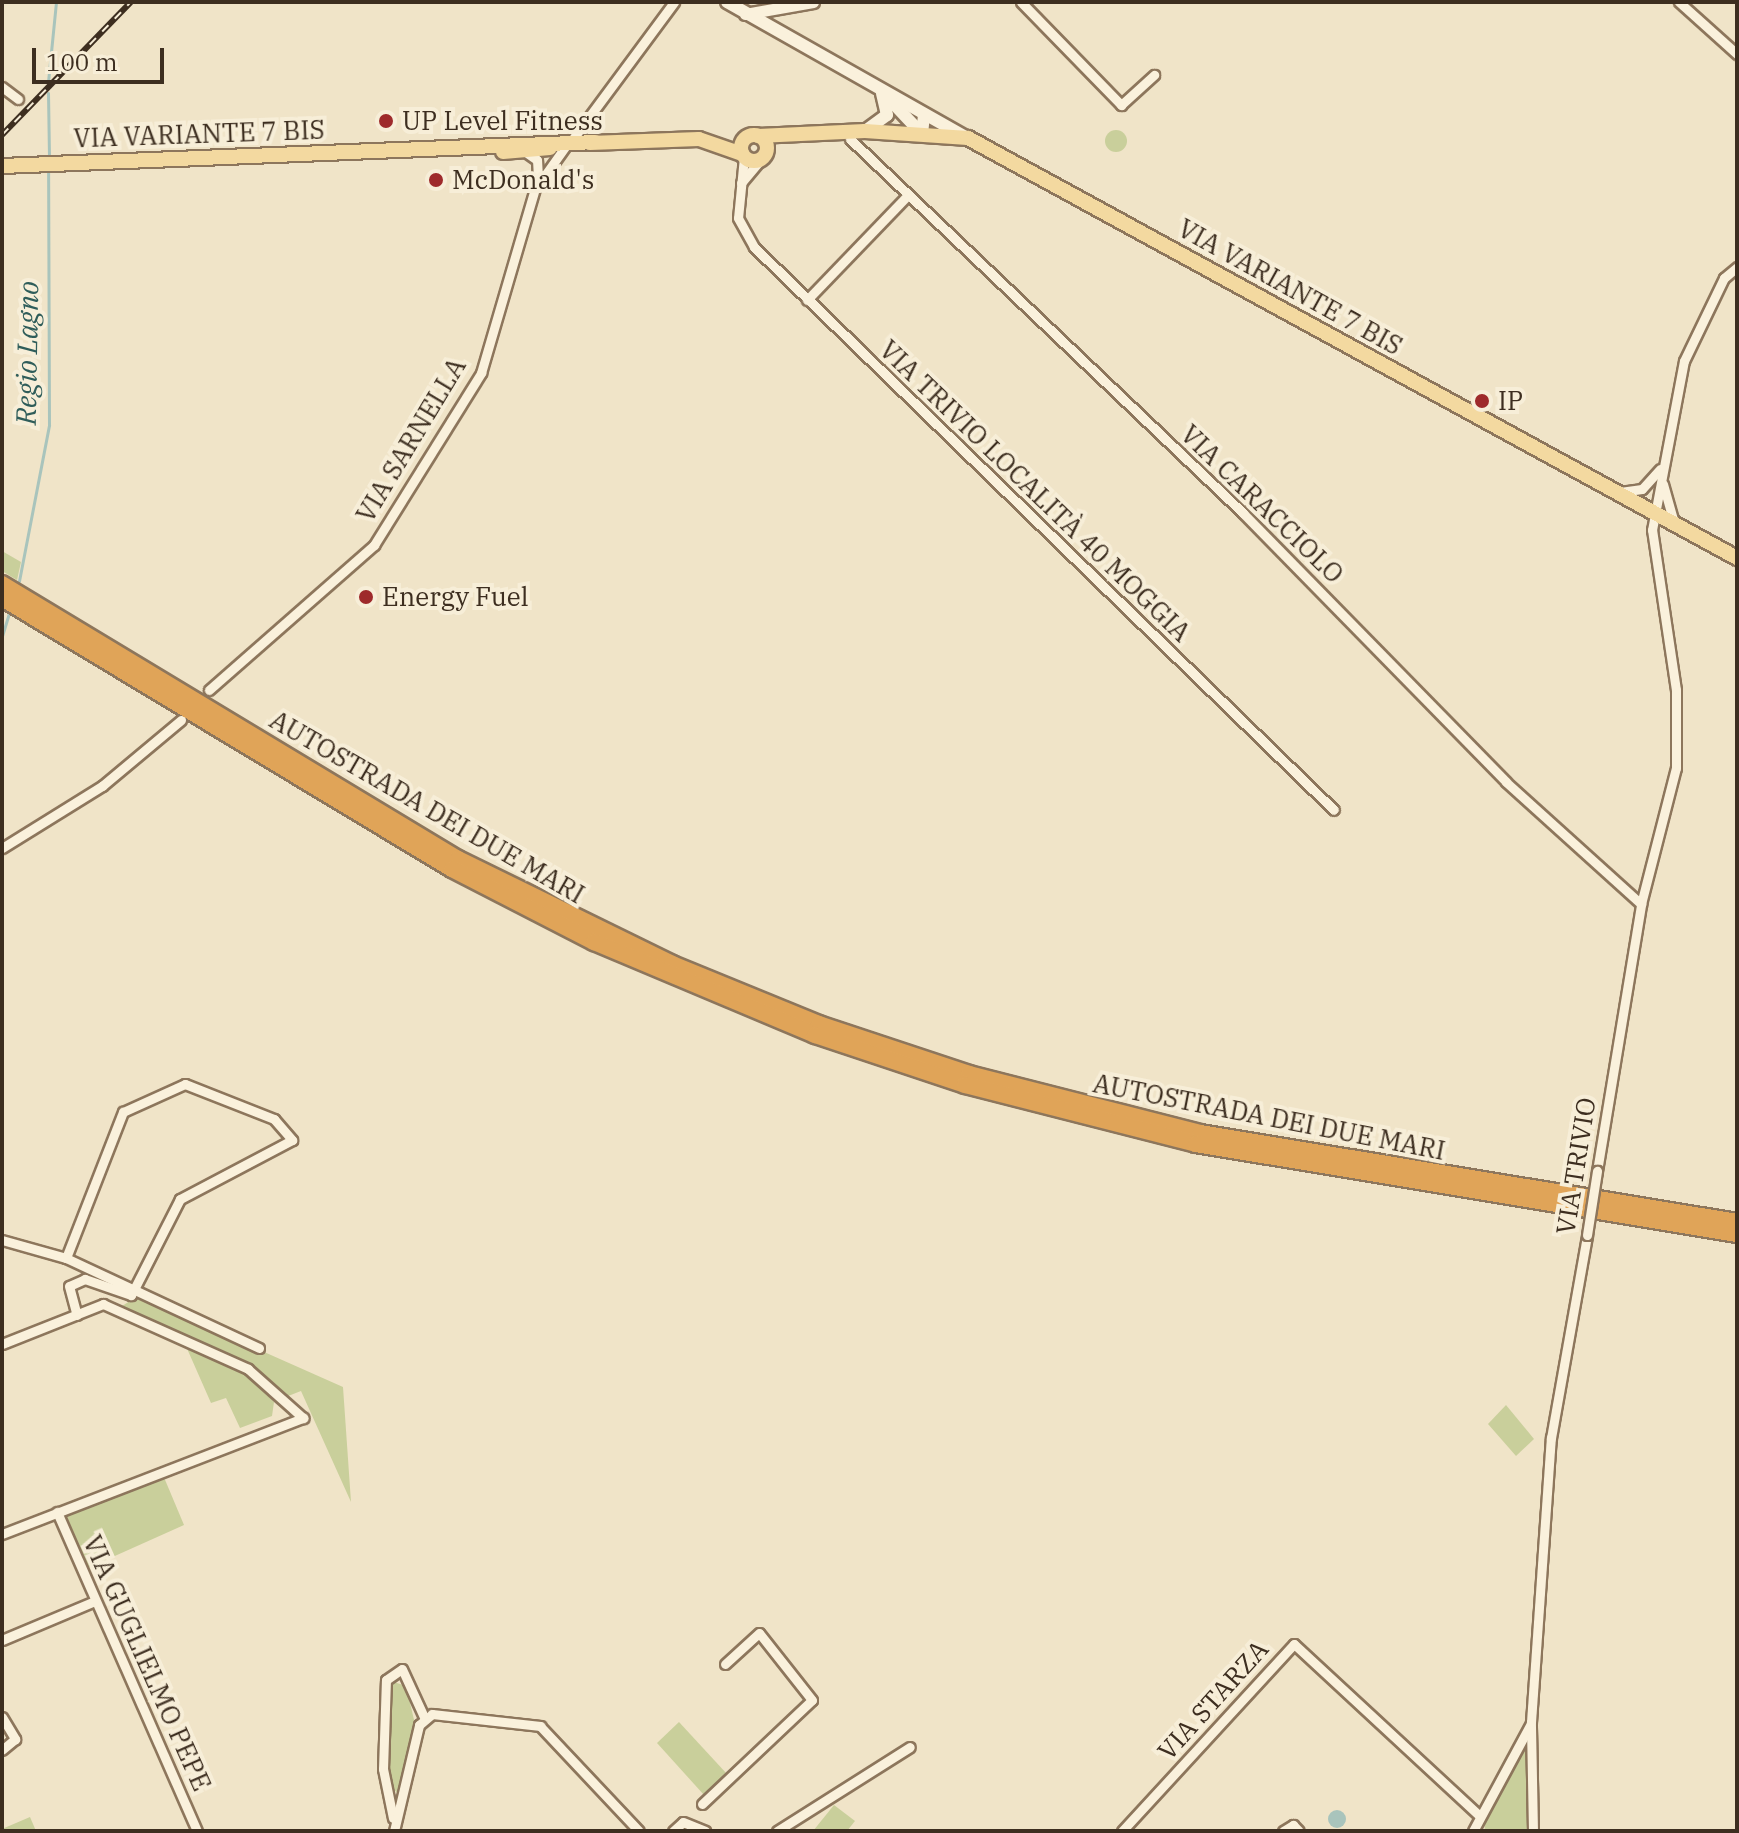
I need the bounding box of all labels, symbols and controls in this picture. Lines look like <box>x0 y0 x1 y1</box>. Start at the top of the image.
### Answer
scale bar <box>36 32 168 82</box>
text: 100 m <box>46 46 118 78</box>
place label: UP Level Fitness <box>402 105 603 137</box>
marker: UP Level Fitness <box>377 112 395 130</box>
street label: VIA VARIANTE 7 BIS <box>73 114 325 154</box>
place label: McDonald's <box>452 164 594 196</box>
marker: McDonald's <box>427 171 445 189</box>
street label: VIA VARIANTE 7 BIS <box>1172 212 1408 362</box>
water label: Regio Lagno <box>9 281 45 425</box>
street label: VIA TRIVIO LOCALITÀ 40 MOGGIA <box>873 334 1197 648</box>
street label: VIA SARNELLA <box>350 352 472 528</box>
place label: IP <box>1498 385 1523 417</box>
marker: IP <box>1473 392 1491 410</box>
street label: VIA CARACCIOLO <box>1174 418 1350 590</box>
place label: Energy Fuel <box>382 581 529 613</box>
marker: Energy Fuel <box>357 588 375 606</box>
street label: AUTOSTRADA DEI DUE MARI <box>264 704 590 910</box>
street label: AUTOSTRADA DEI DUE MARI <box>1090 1068 1448 1166</box>
street label: VIA TRIVIO <box>1550 1095 1602 1237</box>
street label: VIA GUGLIELMO PEPE <box>77 1530 217 1796</box>
street label: VIA STARZA <box>1151 1634 1275 1766</box>

